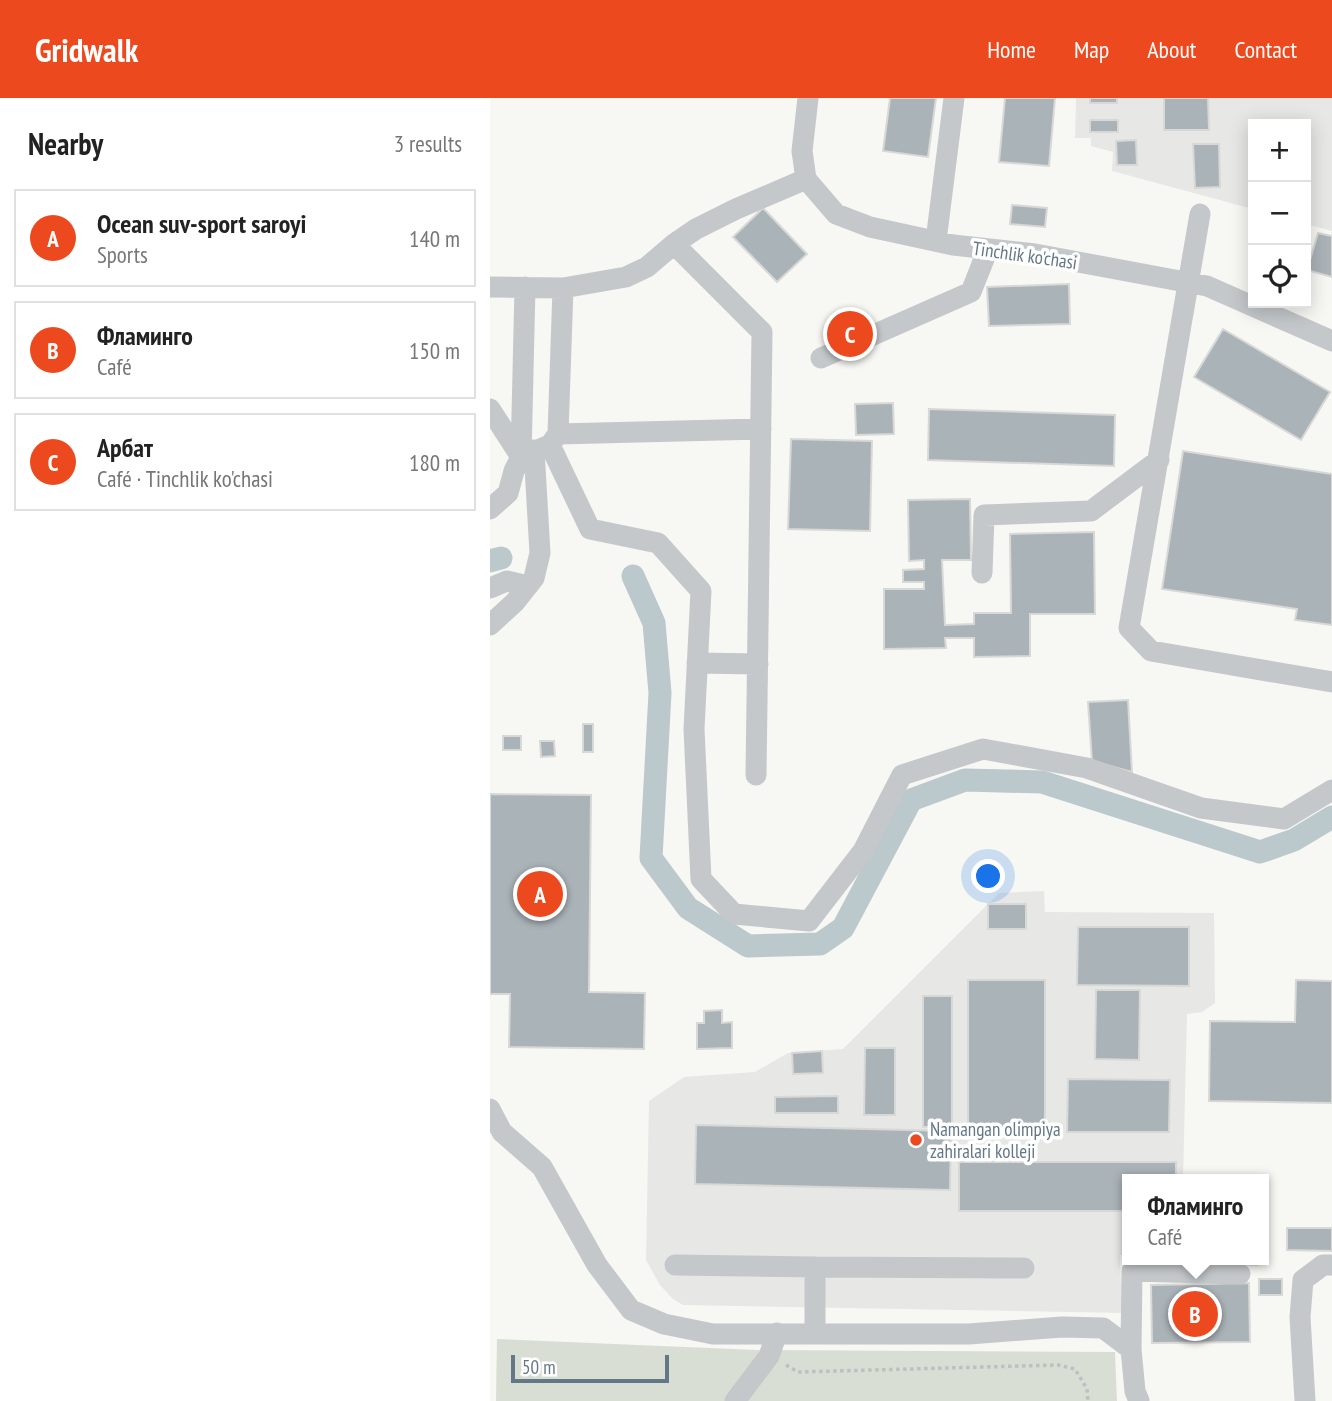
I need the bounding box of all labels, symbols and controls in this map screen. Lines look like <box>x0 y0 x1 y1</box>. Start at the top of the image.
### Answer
text: Gridwalk <box>35 28 138 71</box>
text: Home <box>987 34 1036 65</box>
text: Map <box>1074 34 1109 65</box>
text: About <box>1147 34 1196 65</box>
text: Contact <box>1234 34 1297 65</box>
map controls <box>1248 119 1311 308</box>
button: + <box>1248 119 1311 182</box>
text: Nearby <box>28 124 103 163</box>
text: 3 results <box>394 129 462 158</box>
button: − <box>1248 182 1311 245</box>
text: Ocean suv-sport saroyi <box>97 207 306 240</box>
text: A <box>47 224 59 253</box>
text: 140 m <box>409 224 460 253</box>
street label: Tinchlik ko'chasi <box>971 236 1079 274</box>
text: Sports <box>97 240 148 269</box>
button: locate <box>1248 245 1311 308</box>
pin: C <box>827 308 873 360</box>
text: Фламинго <box>97 319 193 352</box>
text: B <box>47 336 59 365</box>
text: 150 m <box>409 336 460 365</box>
text: Café <box>97 352 132 381</box>
text: Арбат <box>97 431 153 464</box>
text: C <box>48 448 58 477</box>
text: 180 m <box>409 448 460 477</box>
text: Café · Tinchlik ko'chasi <box>97 464 273 493</box>
your location <box>971 859 1005 893</box>
pin: A <box>517 868 563 920</box>
place label: Namangan olimpiya zahiralari kolleji <box>930 1117 1061 1163</box>
marker: Namangan olimpiya zahiralari kolleji <box>908 1132 924 1148</box>
popup <box>1122 1174 1269 1265</box>
text: Фламинго <box>1148 1189 1243 1222</box>
text: Café <box>1148 1222 1182 1251</box>
pin: B <box>1172 1288 1218 1340</box>
scale bar <box>511 1352 668 1384</box>
text: 50 m <box>522 1355 556 1379</box>

